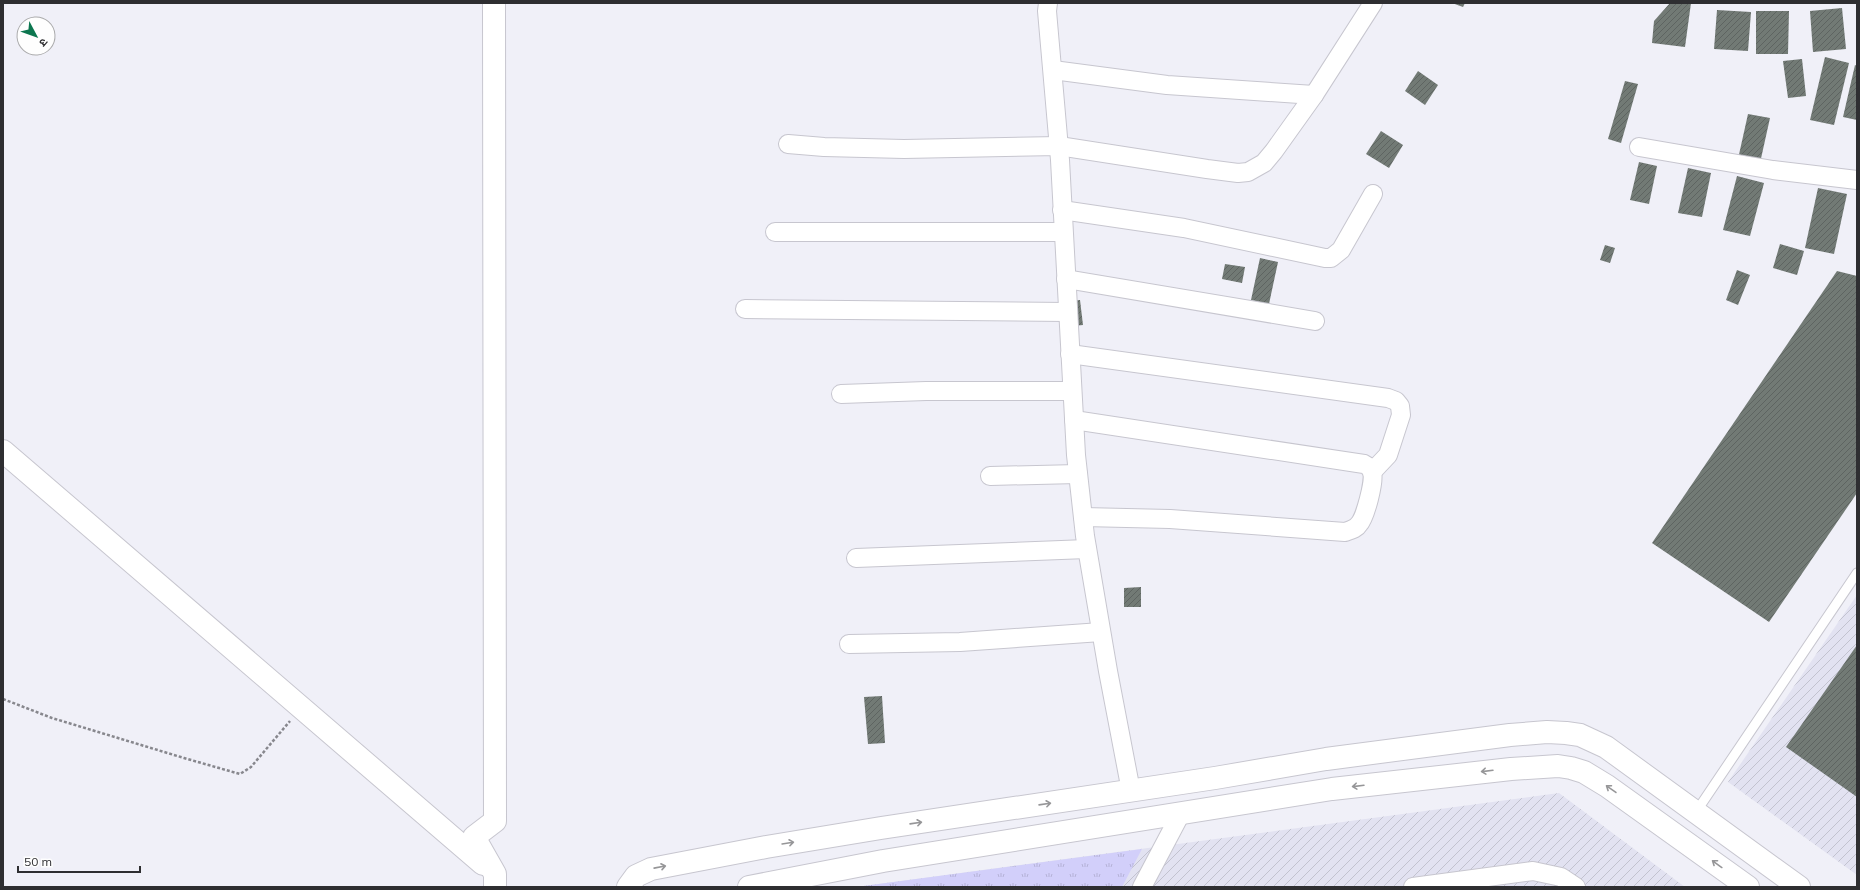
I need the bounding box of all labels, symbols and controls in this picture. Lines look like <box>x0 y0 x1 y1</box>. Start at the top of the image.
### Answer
north arrow <box>16 16 56 56</box>
text: उ <box>36 36 51 50</box>
one-way arrow <box>1481 768 1494 775</box>
one-way arrow <box>1351 782 1364 790</box>
one-way arrow <box>1606 785 1617 793</box>
one-way arrow <box>1038 800 1051 808</box>
one-way arrow <box>909 819 922 827</box>
one-way arrow <box>781 839 794 847</box>
scale bar <box>18 848 140 874</box>
text: 50 m <box>24 854 52 869</box>
one-way arrow <box>1711 860 1722 868</box>
one-way arrow <box>653 863 666 871</box>

